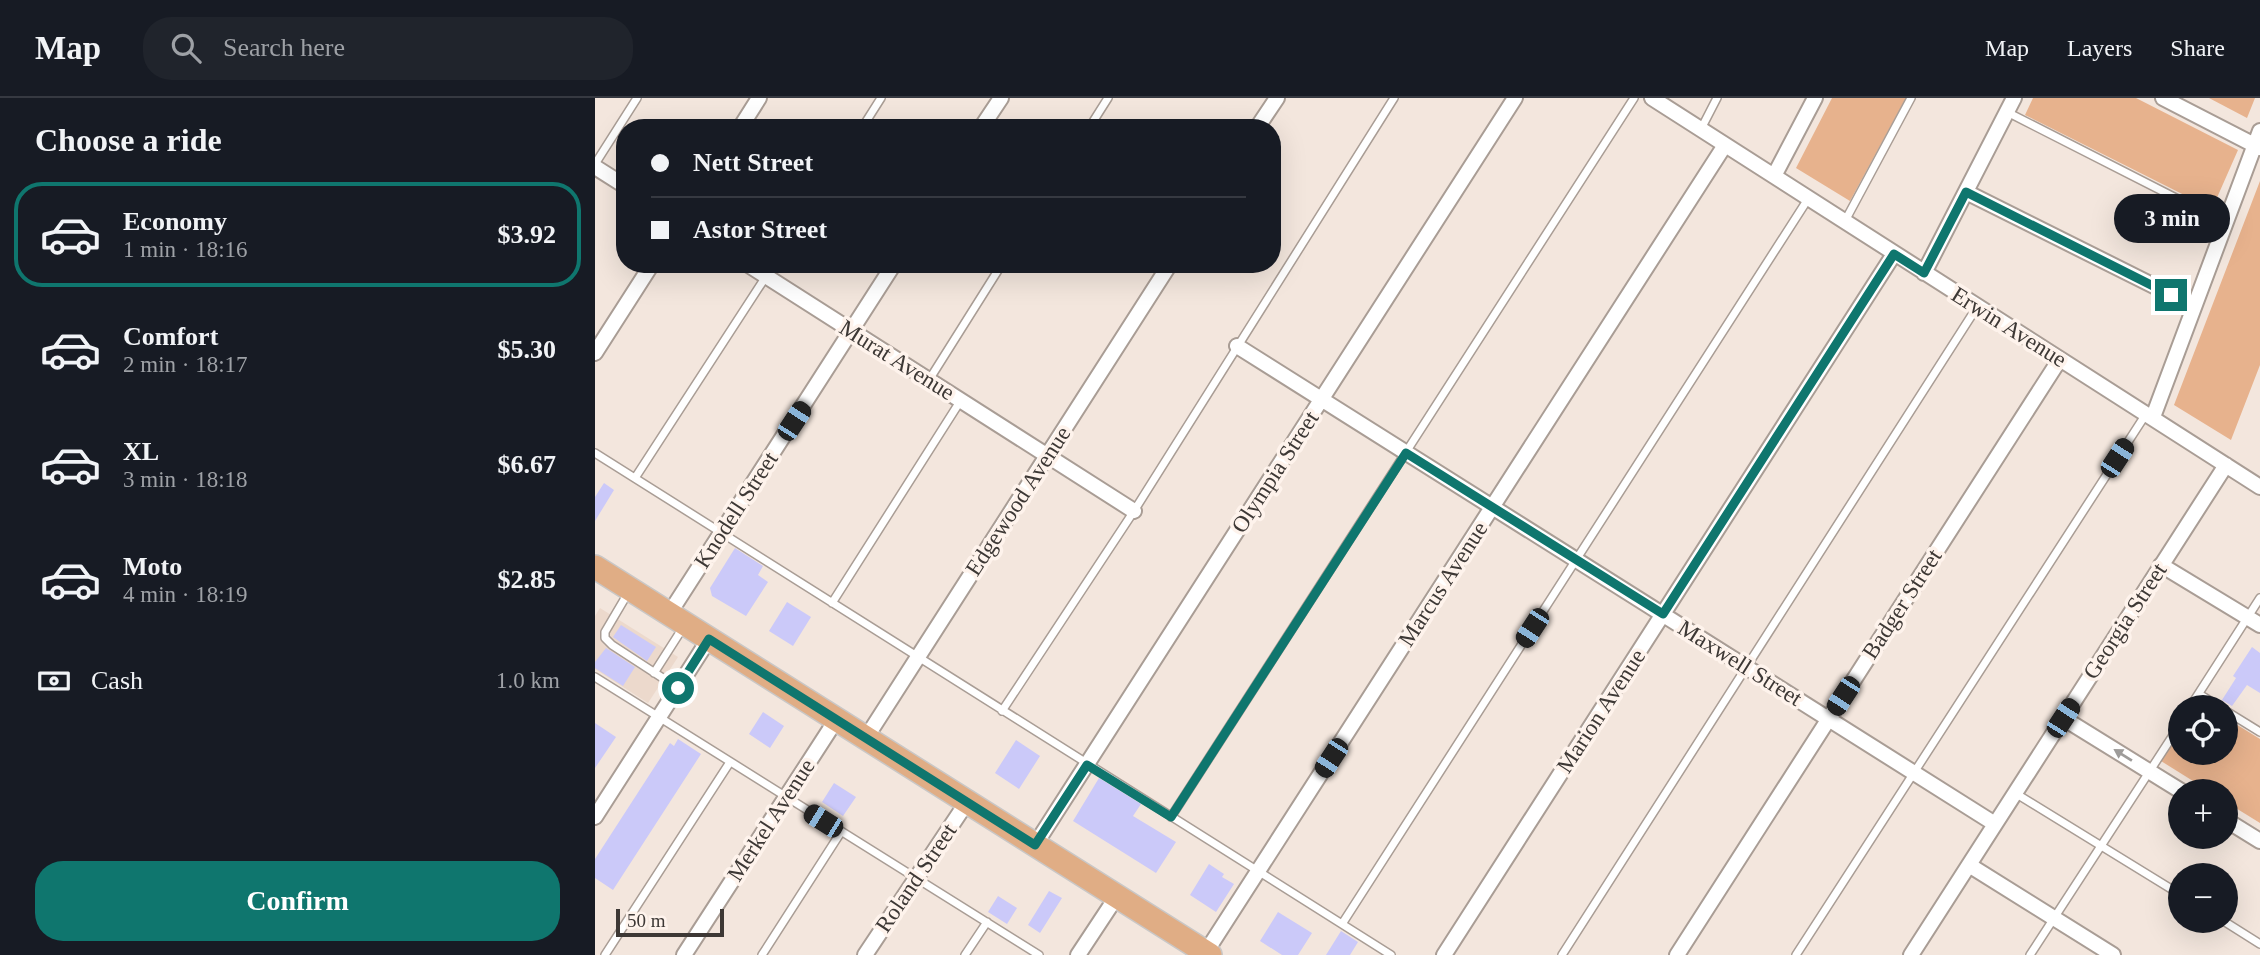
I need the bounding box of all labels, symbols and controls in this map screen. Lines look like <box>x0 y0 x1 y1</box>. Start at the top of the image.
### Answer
search box <box>143 17 633 80</box>
icon: search <box>167 29 205 67</box>
text: Map <box>35 30 101 66</box>
text: Search here <box>223 33 345 62</box>
text: Map <box>1985 35 2029 61</box>
text: Layers <box>2067 35 2132 61</box>
text: Share <box>2170 35 2225 61</box>
text: Choose a ride <box>35 122 222 158</box>
text: Nett Street <box>693 148 813 177</box>
callout: 3 min <box>2113 194 2229 242</box>
icon: car <box>39 203 102 266</box>
text: 3 min <box>2144 206 2200 231</box>
text: Economy <box>123 207 227 236</box>
text: Astor Street <box>693 215 827 244</box>
text: $3.92 <box>498 220 556 249</box>
text: 1 min · 18:16 <box>123 237 248 262</box>
route end <box>2155 279 2187 311</box>
street label: Erwin Avenue <box>1947 282 2071 372</box>
street label: Murat Avenue <box>835 315 959 405</box>
icon: car <box>39 318 102 381</box>
text: Comfort <box>123 322 218 351</box>
text: $5.30 <box>498 335 556 364</box>
text: 2 min · 18:17 <box>123 352 248 377</box>
car <box>774 398 815 444</box>
street label: Olympia Street <box>1226 406 1324 537</box>
street label: Edgewood Avenue <box>960 422 1076 580</box>
icon: car <box>39 433 102 496</box>
car <box>2097 435 2138 481</box>
text: XL <box>123 437 159 466</box>
street label: Knodell Street <box>689 447 783 573</box>
text: $6.67 <box>498 450 556 479</box>
text: 3 min · 18:18 <box>123 467 248 492</box>
street label: Marcus Avenue <box>1393 517 1493 651</box>
street label: Badger Street <box>1857 544 1947 664</box>
icon: car <box>39 548 102 611</box>
text: Moto <box>123 552 182 581</box>
street label: Georgia Street <box>2078 558 2172 684</box>
text: $2.85 <box>498 565 556 594</box>
text: 4 min · 18:19 <box>123 582 248 607</box>
car <box>1512 605 1553 651</box>
street label: Maxwell Street <box>1674 615 1807 711</box>
street label: Marion Avenue <box>1552 645 1650 777</box>
icon: cash <box>35 662 73 700</box>
text: Cash <box>91 666 143 695</box>
text: 1.0 km <box>496 668 560 693</box>
route start <box>662 672 694 704</box>
car <box>1823 673 1864 719</box>
car <box>2043 695 2084 741</box>
map controls <box>2168 695 2238 933</box>
button: locate <box>2168 695 2238 765</box>
car <box>1311 735 1352 781</box>
one-way arrow <box>2113 749 2132 762</box>
street label: Merkel Avenue <box>722 754 820 886</box>
button: + <box>2168 779 2238 849</box>
car <box>800 801 847 841</box>
street label: Roland Street <box>870 818 962 937</box>
button: Confirm <box>35 861 560 941</box>
button: − <box>2168 863 2238 933</box>
scale bar <box>616 906 725 938</box>
text: 50 m <box>627 910 666 931</box>

